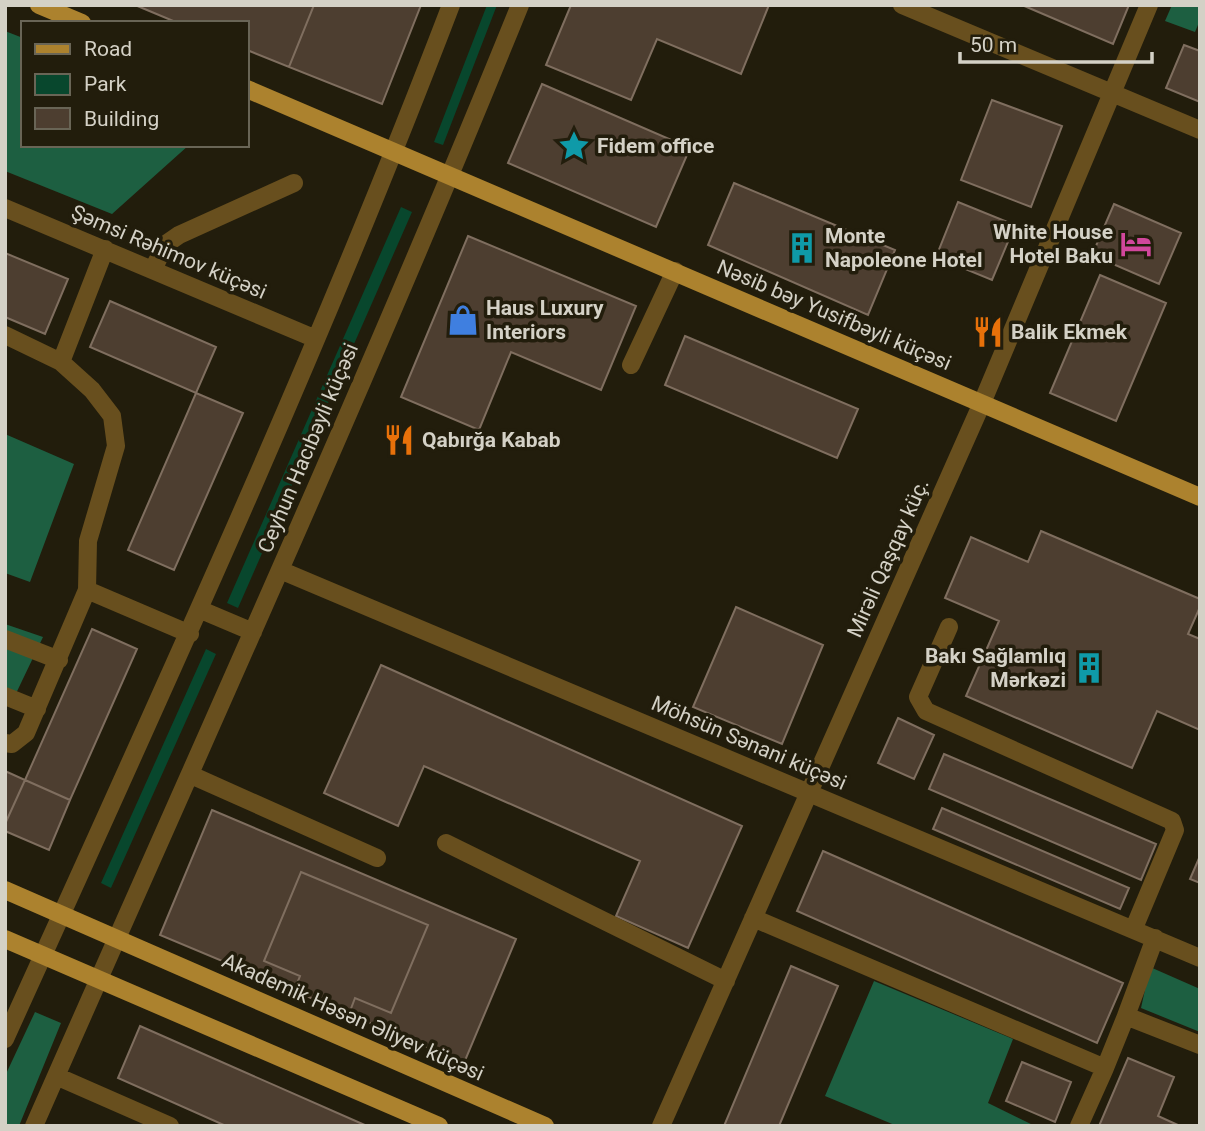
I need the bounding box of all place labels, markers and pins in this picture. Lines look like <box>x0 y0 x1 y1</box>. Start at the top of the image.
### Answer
place icon: Fidem office <box>557 129 591 163</box>
place label: Fidem office <box>597 134 714 158</box>
place label: White House Hotel Baku <box>993 220 1113 268</box>
place label: Monte Napoleone Hotel <box>825 224 983 272</box>
hotel icon: White House Hotel Baku <box>1119 227 1153 261</box>
building icon: Monte Napoleone Hotel <box>785 231 819 265</box>
place label: Haus Luxury Interiors <box>486 296 604 344</box>
shop icon: Haus Luxury Interiors <box>446 303 480 337</box>
restaurant icon: Balik Ekmek <box>971 315 1005 349</box>
place label: Balik Ekmek <box>1011 320 1128 344</box>
restaurant icon: Qabırğa Kabab <box>382 423 416 457</box>
place label: Qabırğa Kabab <box>422 428 561 452</box>
place label: Bakı Sağlamlıq Mərkəzi <box>925 644 1066 692</box>
building icon: Bakı Sağlamlıq Mərkəzi <box>1072 651 1106 685</box>

